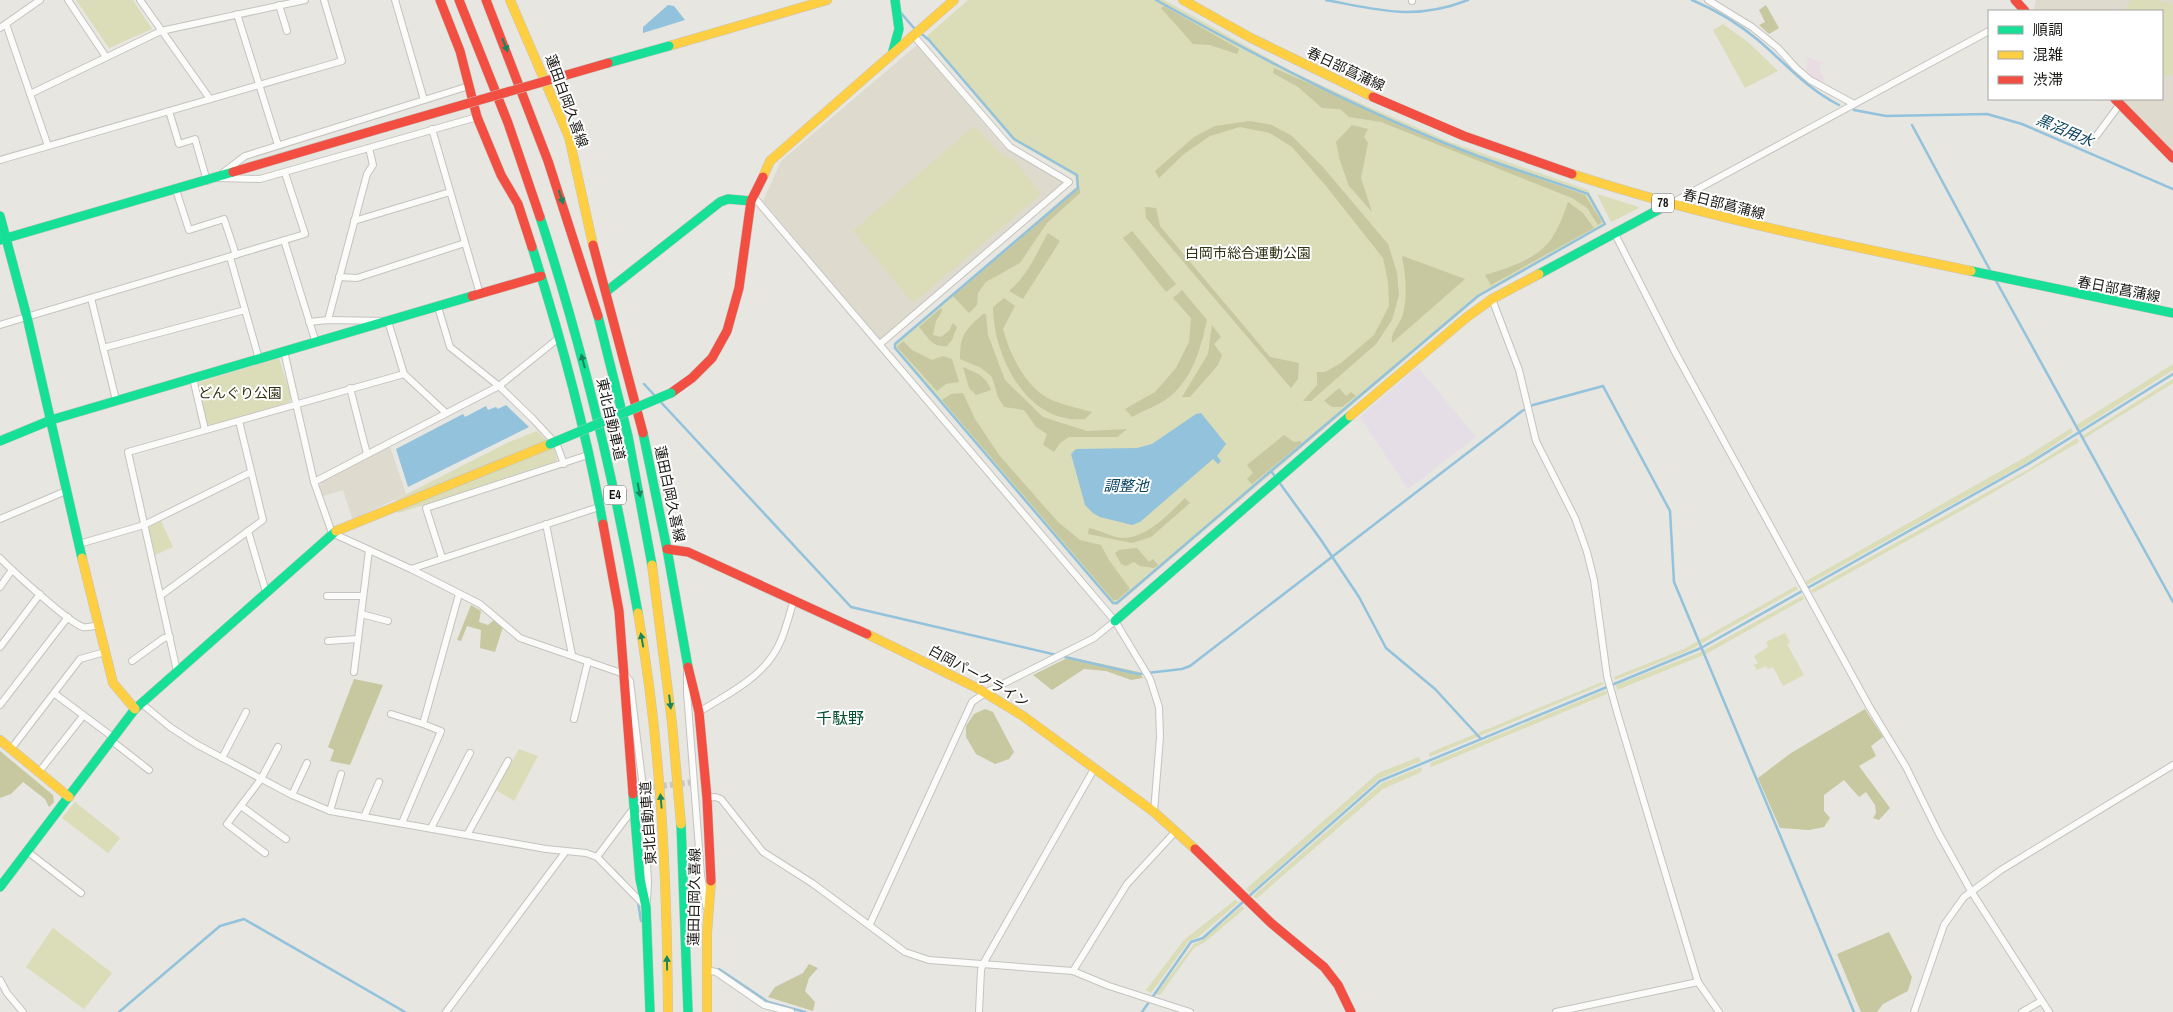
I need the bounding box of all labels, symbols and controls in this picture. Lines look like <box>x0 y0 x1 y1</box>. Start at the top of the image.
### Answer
legend <box>1988 10 2163 100</box>
text: 順調 <box>2033 19 2063 40</box>
one-way arrow <box>501 38 509 53</box>
street label: 春日部菖蒲線 <box>1304 43 1388 95</box>
text: 混雑 <box>2033 44 2063 65</box>
street label: 蓮田白岡久喜線 <box>542 52 592 150</box>
text: 渋滞 <box>2033 69 2063 90</box>
water label: 黒沼用水 <box>2033 109 2099 152</box>
street label: 春日部菖蒲線 <box>1681 185 1767 223</box>
one-way arrow <box>558 190 566 205</box>
road number: 78 <box>1652 194 1674 212</box>
park label: 白岡市総合運動公園 <box>1185 244 1311 262</box>
street label: 春日部菖蒲線 <box>2076 272 2162 306</box>
one-way arrow <box>579 353 587 368</box>
street label: 東北自動車道 <box>593 376 629 462</box>
park label: どんぐり公園 <box>198 384 282 402</box>
street label: 蓮田白岡久喜線 <box>651 444 689 544</box>
water label: 調整池 <box>1103 475 1150 496</box>
one-way arrow <box>635 482 643 498</box>
road number: E4 <box>604 486 626 504</box>
one-way arrow <box>638 631 646 647</box>
street label: 白岡パークライン <box>926 641 1032 711</box>
one-way arrow <box>666 695 674 711</box>
district label: 千駄野 <box>816 707 864 729</box>
street label: 東北自動車道 <box>636 780 660 866</box>
one-way arrow <box>656 793 664 809</box>
street label: 蓮田白岡久喜線 <box>684 848 704 946</box>
one-way arrow <box>663 955 671 971</box>

